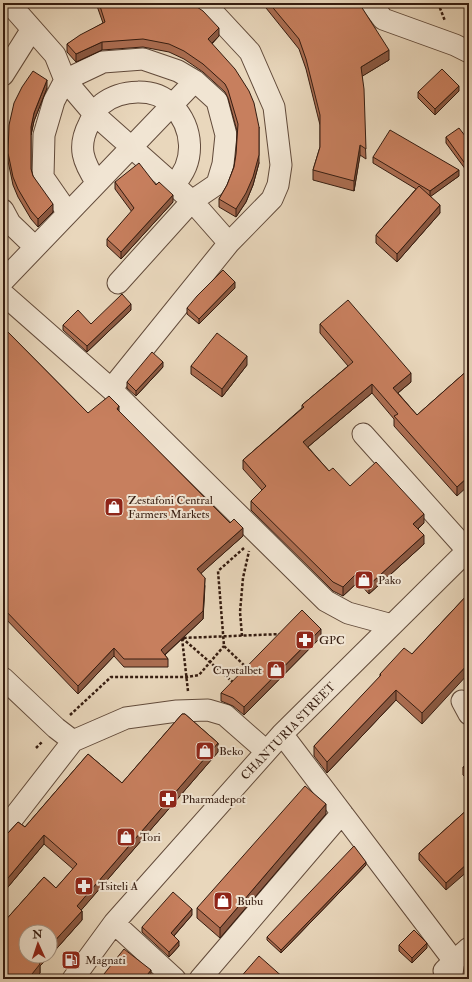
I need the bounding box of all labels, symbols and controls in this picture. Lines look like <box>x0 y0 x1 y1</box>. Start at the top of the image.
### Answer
place label: Zestafoni Central Farmers Markets <box>128 493 213 522</box>
shop icon: Zestafoni Central Farmers Markets <box>103 496 125 518</box>
shop icon: Pako <box>353 569 375 591</box>
place label: Pako <box>378 573 401 588</box>
pharmacy icon: GPC <box>294 629 316 651</box>
place label: GPC <box>319 633 345 648</box>
shop icon: Crystalbet <box>265 659 287 681</box>
place label: Crystalbet <box>213 663 262 678</box>
street label: CHANTURIA STREET <box>238 679 339 783</box>
shop icon: Beko <box>194 740 216 762</box>
place label: Beko <box>219 744 243 759</box>
pharmacy icon: Pharmadepot <box>157 788 179 810</box>
place label: Pharmadepot <box>182 792 246 807</box>
shop icon: Tori <box>115 826 137 848</box>
place label: Tori <box>140 830 161 845</box>
pharmacy icon: Tsiteli A <box>73 875 95 897</box>
place label: Tsiteli A <box>98 879 139 894</box>
shop icon: Bubu <box>212 890 234 912</box>
place label: Bubu <box>237 894 263 909</box>
north arrow <box>18 924 58 964</box>
text: N <box>31 928 44 941</box>
fuel station icon: Magnati <box>60 949 82 971</box>
place label: Magnati <box>85 953 126 968</box>

